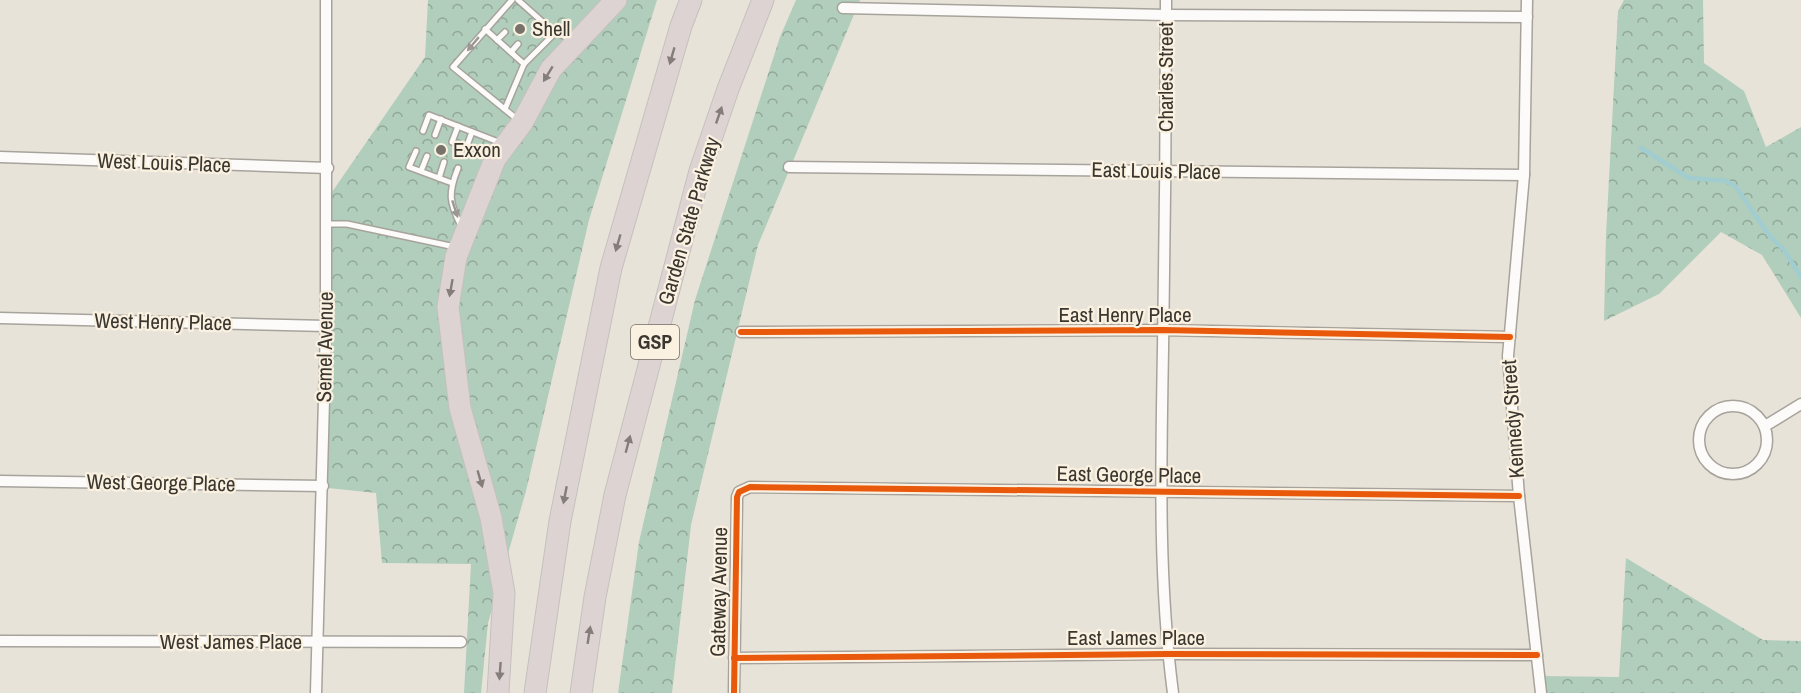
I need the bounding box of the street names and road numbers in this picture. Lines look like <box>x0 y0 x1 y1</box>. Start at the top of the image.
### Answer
street label: Charles Street <box>1151 22 1180 132</box>
street label: Garden State Parkway <box>651 133 726 308</box>
street label: West Louis Place <box>97 146 231 179</box>
street label: East Louis Place <box>1091 155 1221 186</box>
street label: Semel Avenue <box>309 291 340 403</box>
street label: East Henry Place <box>1058 300 1192 329</box>
street label: West Henry Place <box>94 306 232 337</box>
road number: GSP <box>631 325 679 359</box>
street label: Kennedy Street <box>1494 359 1531 479</box>
street label: East George Place <box>1056 459 1202 490</box>
street label: West George Place <box>86 467 236 498</box>
street label: Gateway Avenue <box>703 527 734 657</box>
street label: East James Place <box>1067 623 1205 652</box>
street label: West James Place <box>160 627 302 656</box>

